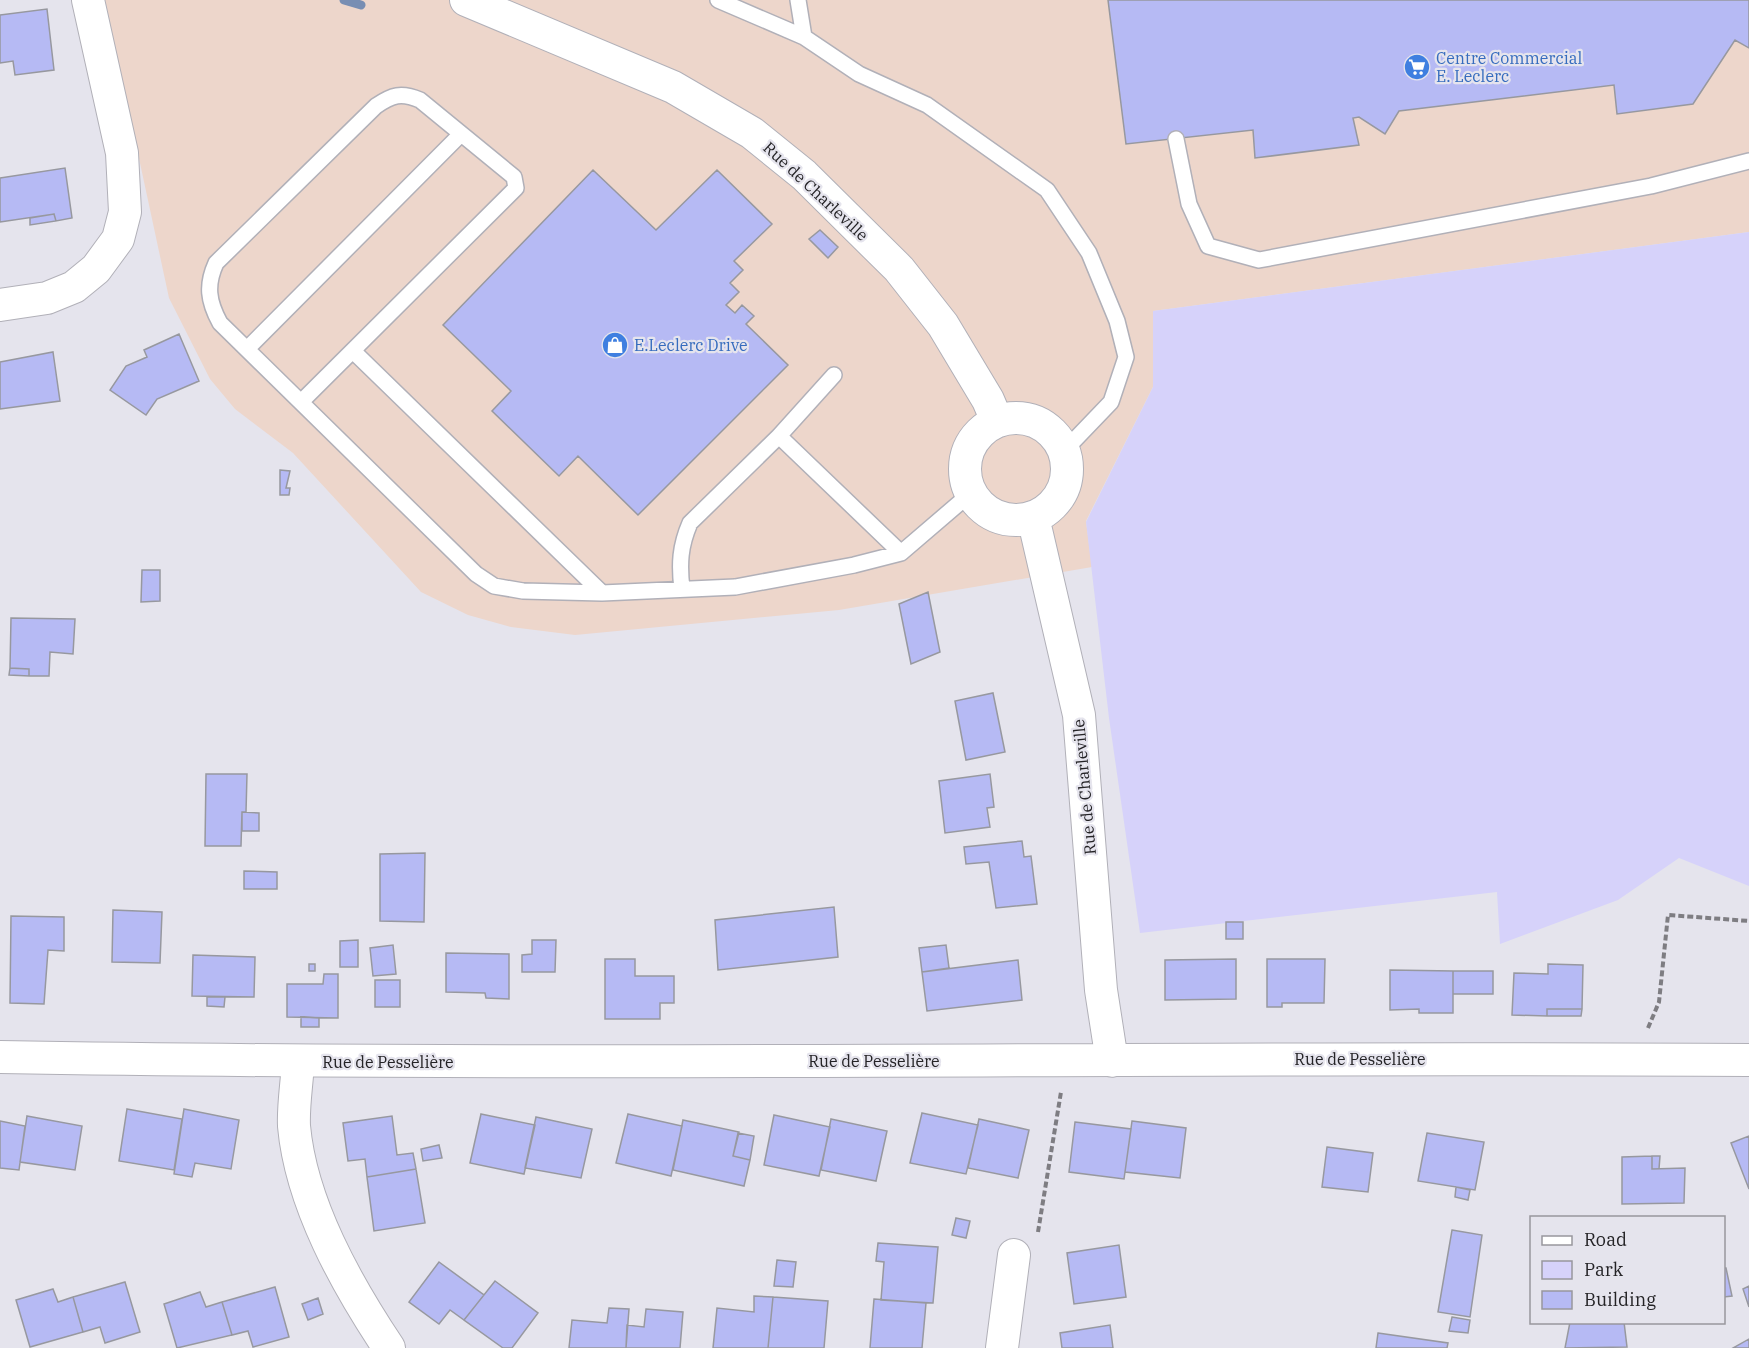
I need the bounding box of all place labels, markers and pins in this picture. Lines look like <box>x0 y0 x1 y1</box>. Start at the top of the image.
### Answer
place label: Centre Commercial E. Leclerc <box>1436 48 1582 86</box>
supermarket icon: Centre Commercial E. Leclerc <box>1402 52 1432 82</box>
shop icon: E.Leclerc Drive <box>600 330 630 360</box>
place label: E.Leclerc Drive <box>634 335 748 355</box>

